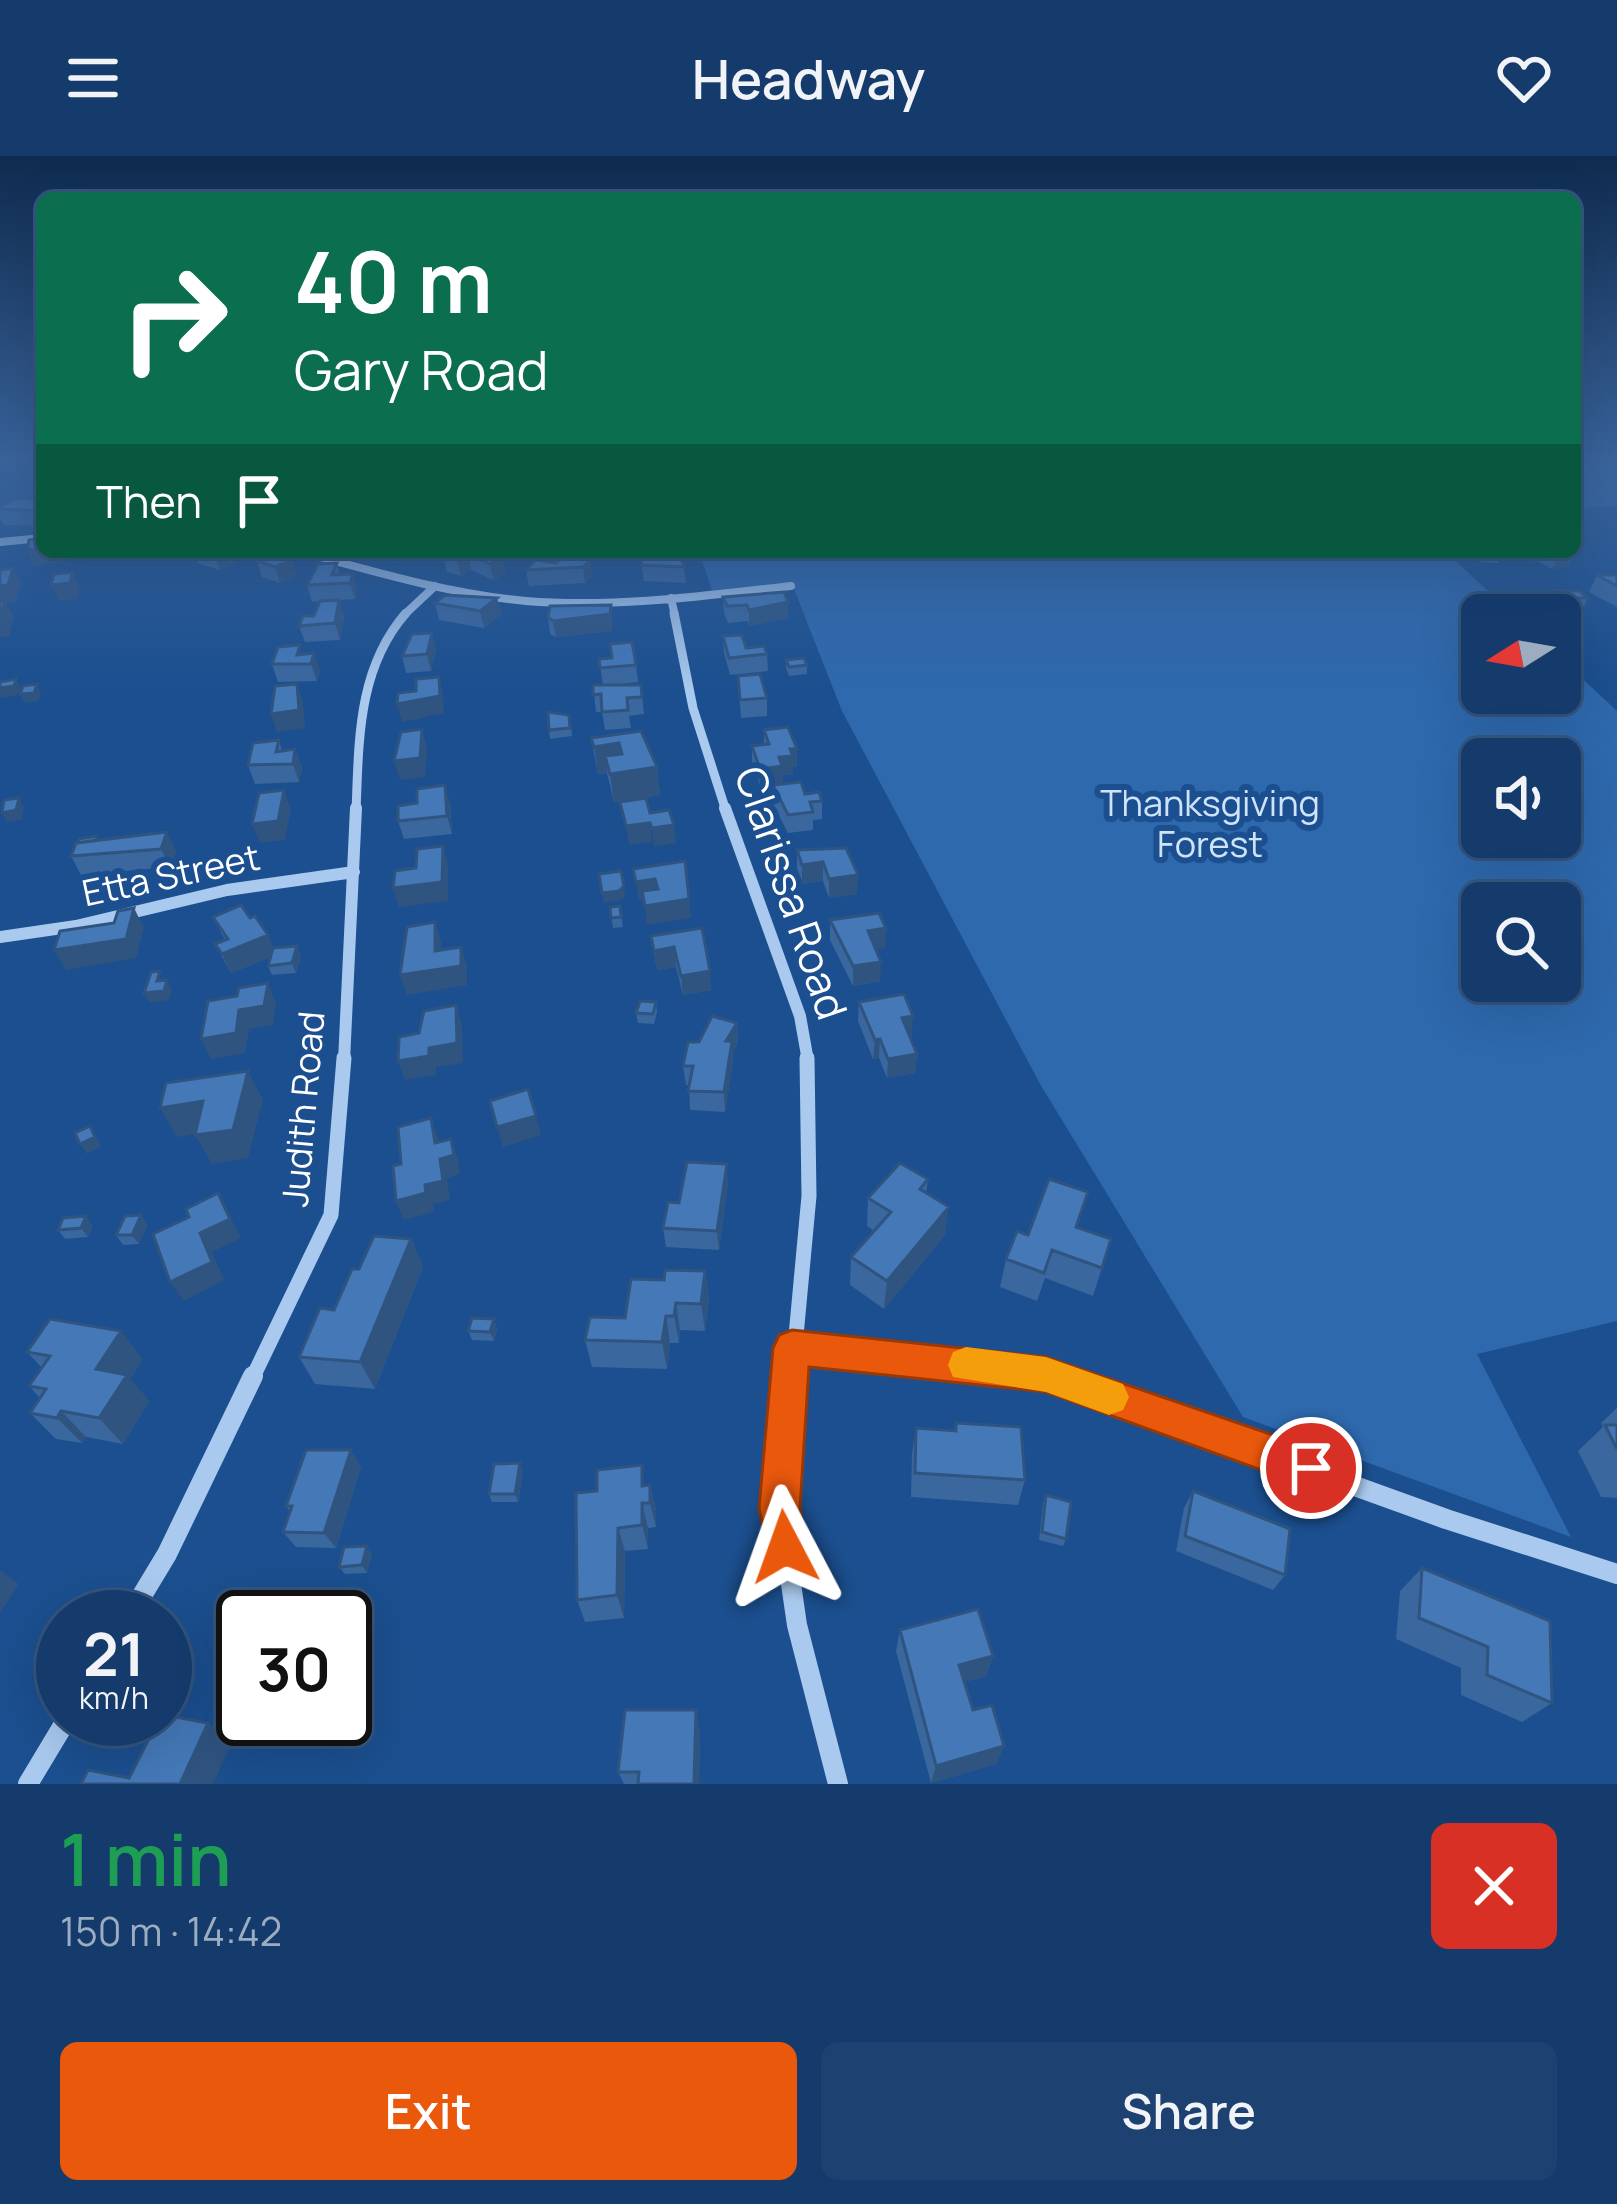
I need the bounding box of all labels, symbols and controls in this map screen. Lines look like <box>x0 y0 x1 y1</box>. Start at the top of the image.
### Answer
text: Headway <box>692 41 925 115</box>
icon: menu <box>60 45 126 111</box>
icon: heart <box>1491 45 1557 111</box>
text: 40 m <box>294 223 493 338</box>
icon: right <box>96 240 252 396</box>
text: Gary Road <box>294 332 548 406</box>
icon: arrive <box>226 468 292 534</box>
text: Then <box>96 470 202 532</box>
north arrow <box>1461 594 1581 714</box>
map controls <box>1461 594 1581 1002</box>
button: sound <box>1461 738 1581 858</box>
street label: Clarissa Road <box>722 759 862 1027</box>
park label: Thanksgiving Forest <box>1100 778 1320 868</box>
street label: Etta Street <box>78 832 264 917</box>
button: search <box>1461 882 1581 1002</box>
street label: Judith Road <box>270 1009 335 1209</box>
pin <box>1260 1417 1362 1519</box>
icon: arrive <box>1278 1435 1344 1501</box>
position arrow <box>722 1484 848 1610</box>
speed limit sign: 30 <box>216 1590 372 1746</box>
text: 21 <box>83 1612 145 1694</box>
text: km/h <box>79 1677 149 1718</box>
text: 1 min <box>60 1809 232 1908</box>
button: close <box>1431 1823 1557 1949</box>
text: 150 m · 14:42 <box>60 1904 282 1958</box>
button: Exit <box>60 2042 797 2180</box>
button: Share <box>821 2042 1557 2180</box>

